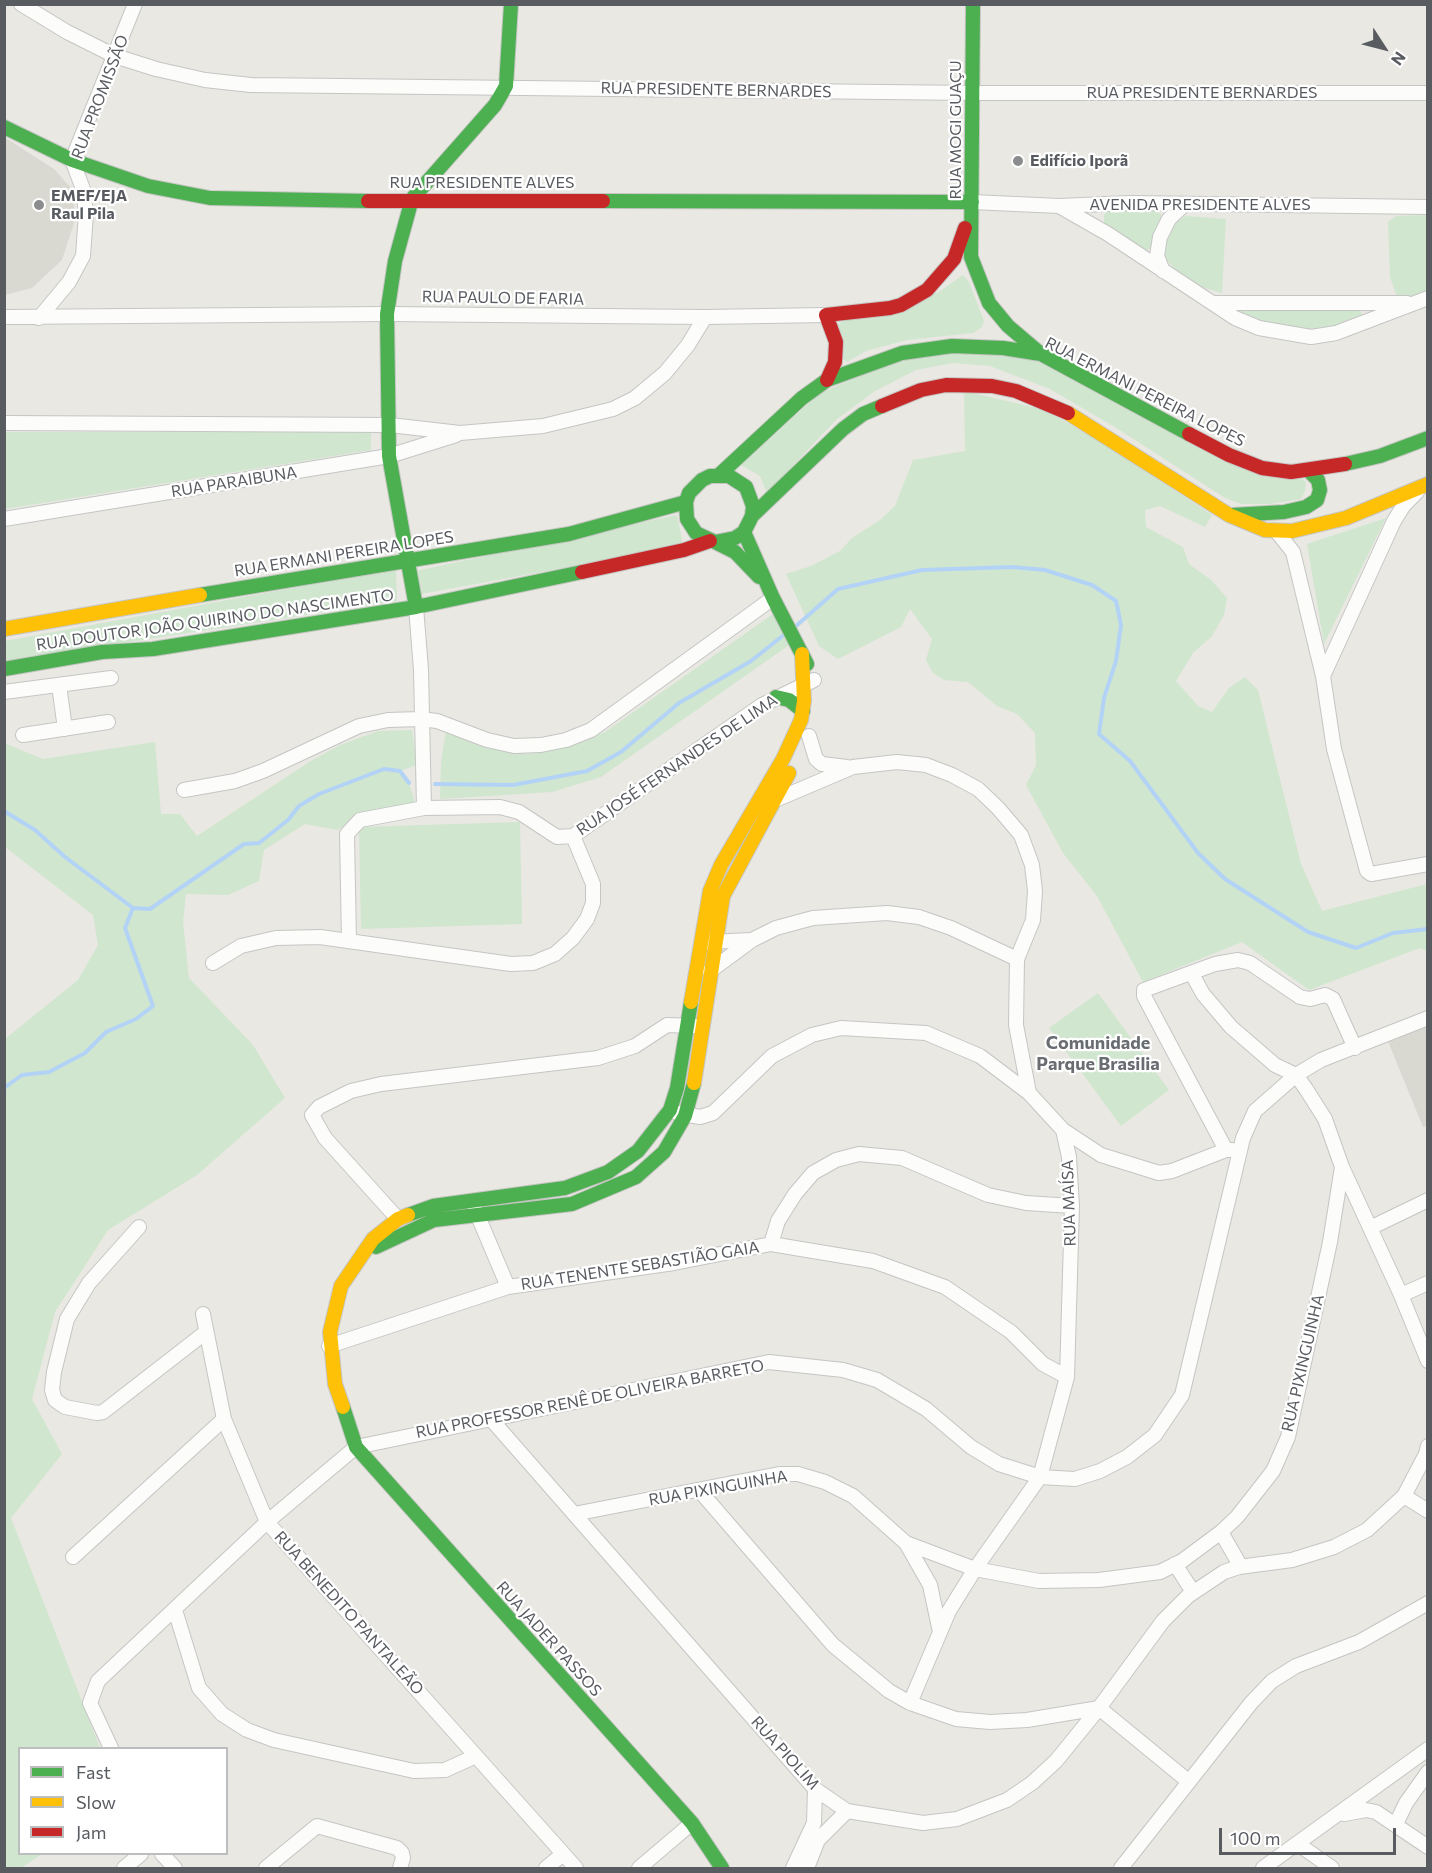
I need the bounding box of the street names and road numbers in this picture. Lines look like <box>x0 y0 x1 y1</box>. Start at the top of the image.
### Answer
street label: RUA PROMISSÃO <box>68 32 132 162</box>
street label: RUA MOGI GUAÇU <box>946 60 966 200</box>
street label: RUA PRESIDENTE BERNARDES <box>600 78 832 102</box>
street label: RUA PRESIDENTE BERNARDES <box>1086 83 1318 103</box>
street label: RUA PRESIDENTE ALVES <box>390 173 574 193</box>
street label: AVENIDA PRESIDENTE ALVES <box>1089 195 1311 215</box>
street label: RUA PAULO DE FARIA <box>422 287 584 309</box>
street label: RUA ERMANI PEREIRA LOPES <box>1042 333 1248 451</box>
street label: RUA PARAIBUNA <box>170 463 298 501</box>
street label: RUA ERMANI PEREIRA LOPES <box>233 527 455 581</box>
street label: RUA DOUTOR JOÃO QUIRINO DO NASCIMENTO <box>35 585 395 655</box>
street label: RUA JOSÉ FERNANDES DE LIMA <box>573 690 781 840</box>
street label: RUA MAÍSA <box>1058 1159 1080 1247</box>
street label: RUA TENENTE SEBASTIÃO GAIA <box>519 1238 761 1294</box>
street label: RUA PIXINGUINHA <box>1278 1292 1328 1434</box>
street label: RUA PROFESSOR RENÊ DE OLIVEIRA BARRETO <box>414 1356 766 1442</box>
street label: RUA PIXINGUINHA <box>647 1466 789 1510</box>
street label: RUA BENEDITO PANTALEÃO <box>270 1527 428 1699</box>
street label: RUA JADER PASSOS <box>492 1578 606 1700</box>
street label: RUA PIOLIM <box>747 1712 823 1794</box>

